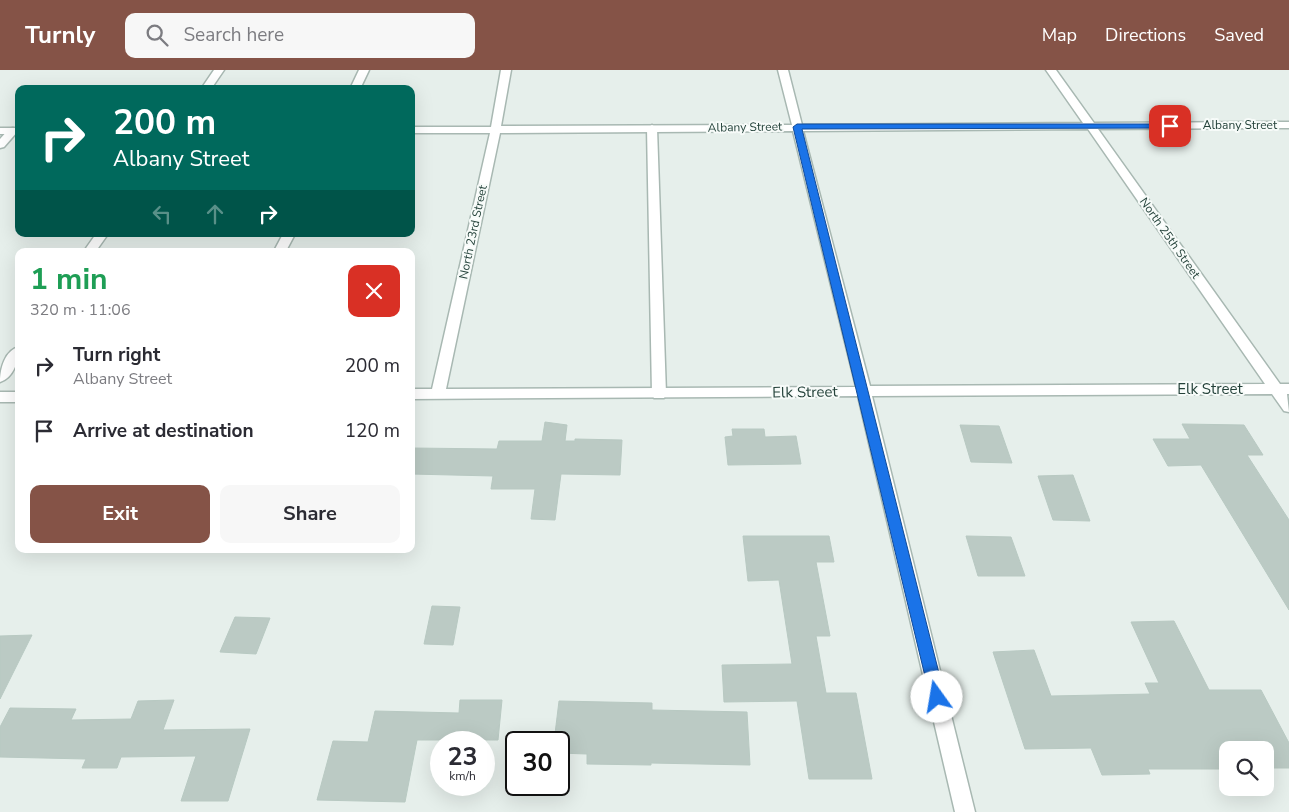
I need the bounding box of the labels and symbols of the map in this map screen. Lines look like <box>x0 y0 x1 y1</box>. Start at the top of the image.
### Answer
pin <box>1149 105 1191 147</box>
street label: Albany Street <box>1203 117 1278 133</box>
street label: Albany Street <box>708 118 783 136</box>
street label: North 23rd Street <box>455 183 491 280</box>
street label: North 25th Street <box>1136 194 1204 282</box>
street label: Elk Street <box>1177 379 1243 399</box>
street label: Elk Street <box>772 381 839 403</box>
position arrow <box>910 670 962 722</box>
speed limit sign: 30 <box>505 731 570 796</box>

